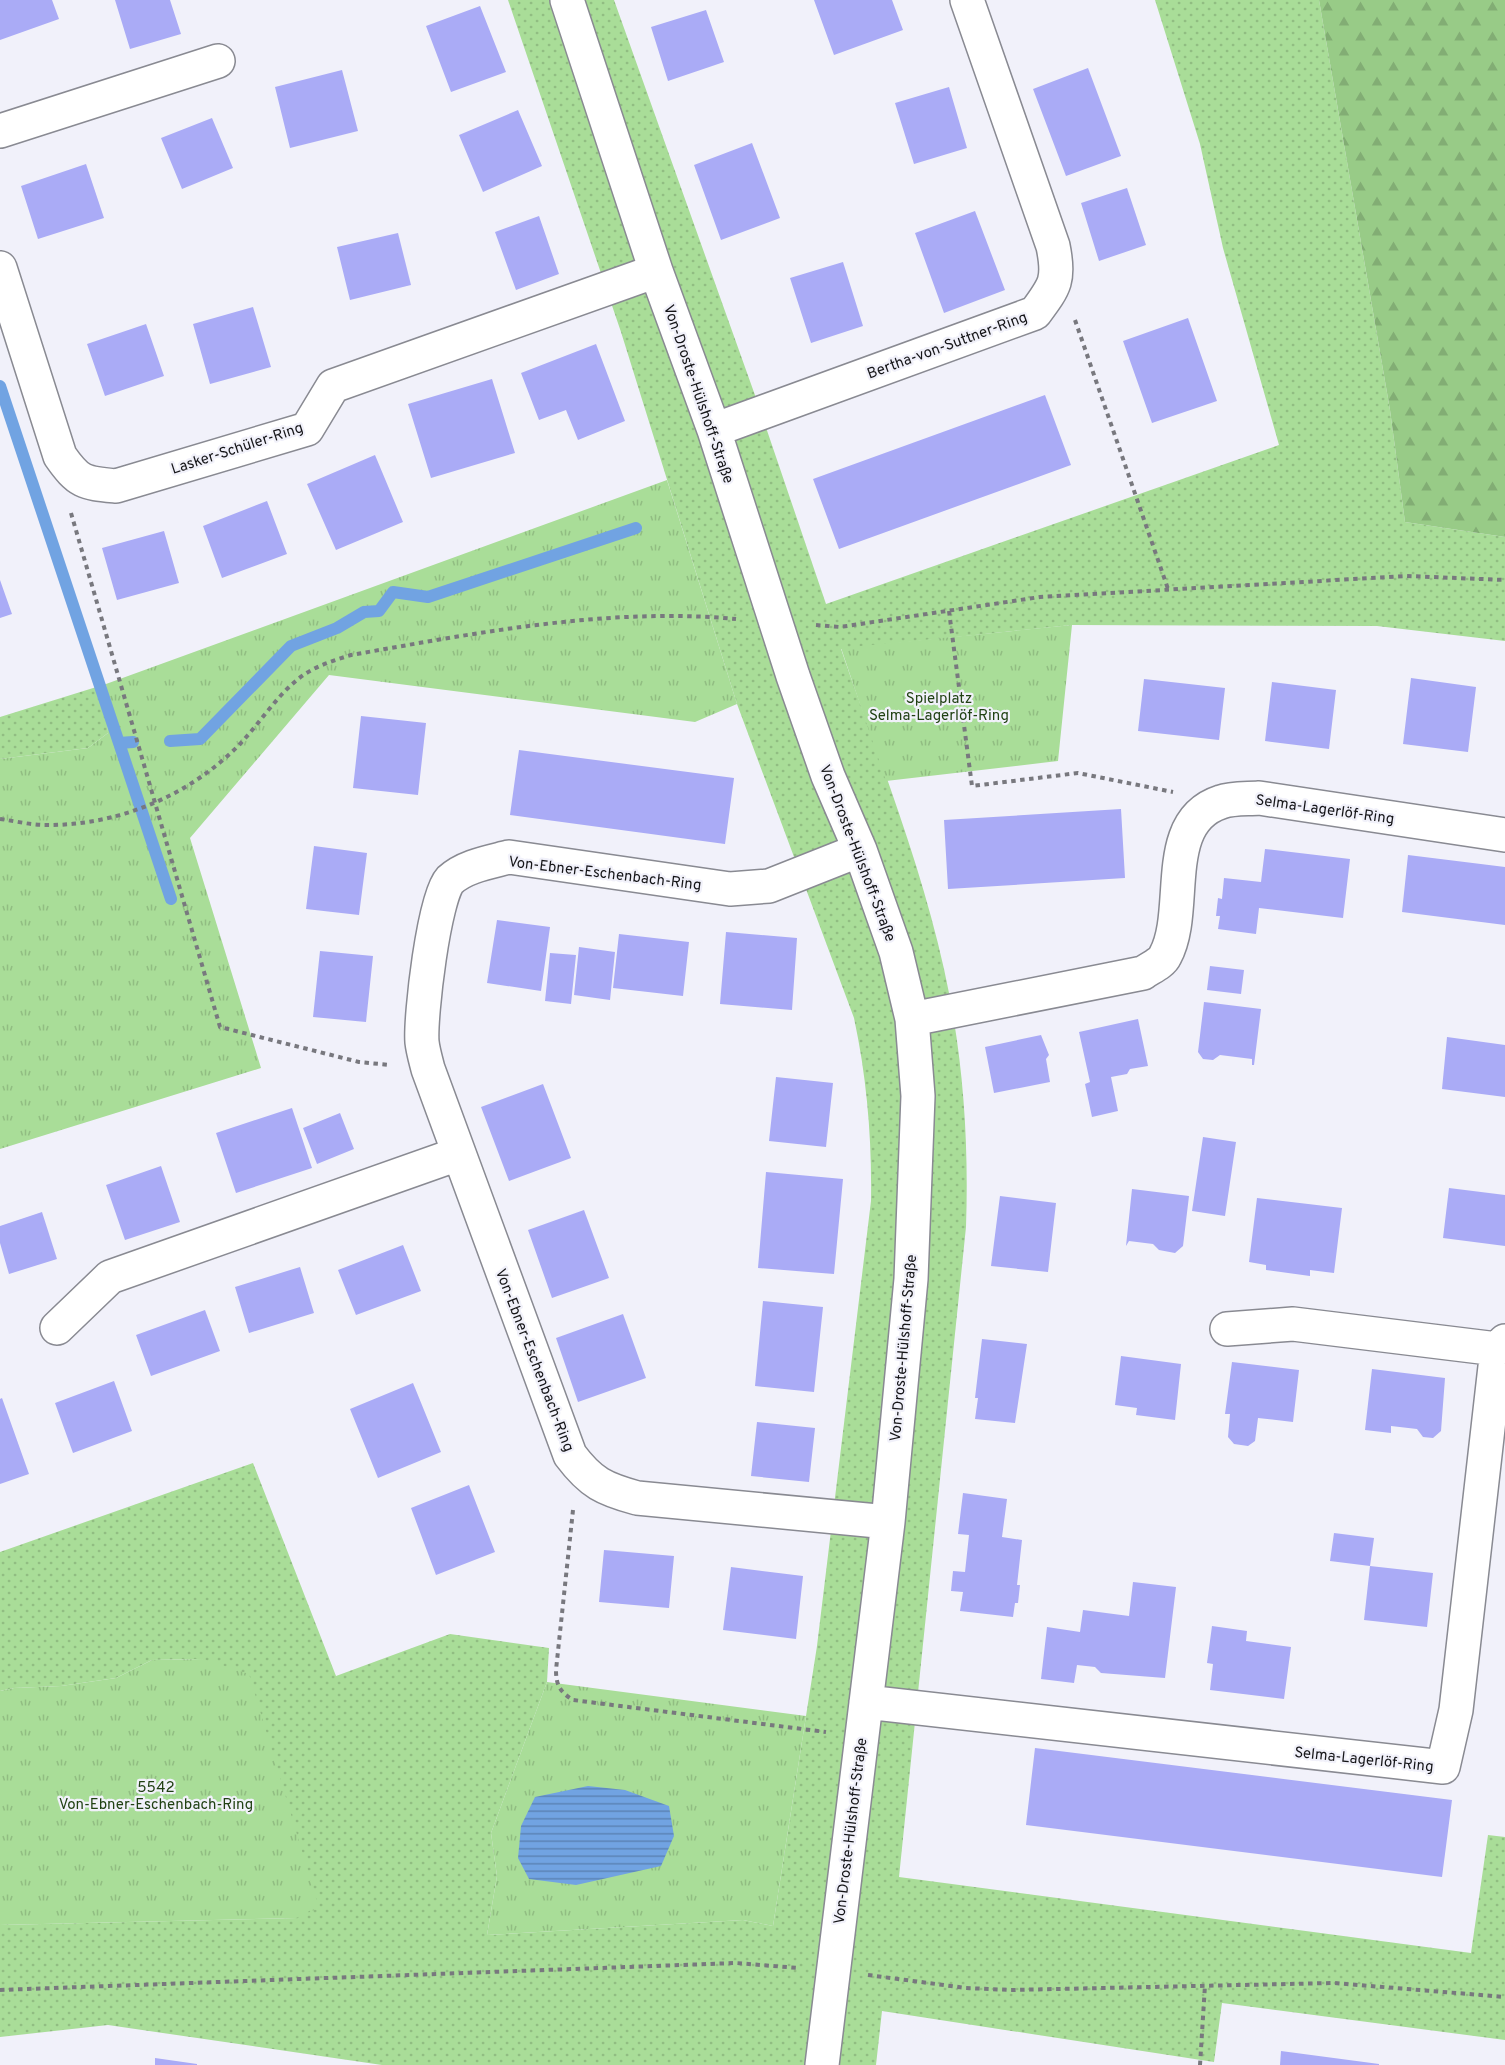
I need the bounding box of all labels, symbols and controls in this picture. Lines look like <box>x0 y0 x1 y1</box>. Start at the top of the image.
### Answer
street label: Von-Droste-Hülshoff-Straße <box>658 303 737 486</box>
street label: Bertha-von-Suttner-Ring <box>865 309 1030 384</box>
street label: Lasker-Schüler-Ring <box>169 419 306 480</box>
park label: Spielplatz Selma-Lagerlöf-Ring <box>869 690 1009 726</box>
street label: Von-Droste-Hülshoff-Straße <box>814 762 899 945</box>
street label: Selma-Lagerlöf-Ring <box>1254 791 1395 830</box>
street label: Von-Ebner-Eschenbach-Ring <box>507 853 702 896</box>
street label: Von-Droste-Hülshoff-Straße <box>887 1254 922 1443</box>
street label: Von-Ebner-Eschenbach-Ring <box>490 1266 577 1455</box>
street label: Von-Droste-Hülshoff-Straße <box>831 1737 872 1926</box>
street label: Selma-Lagerlöf-Ring <box>1293 1744 1434 1777</box>
park label: 5542 Von-Ebner-Eschenbach-Ring <box>59 1779 253 1815</box>

